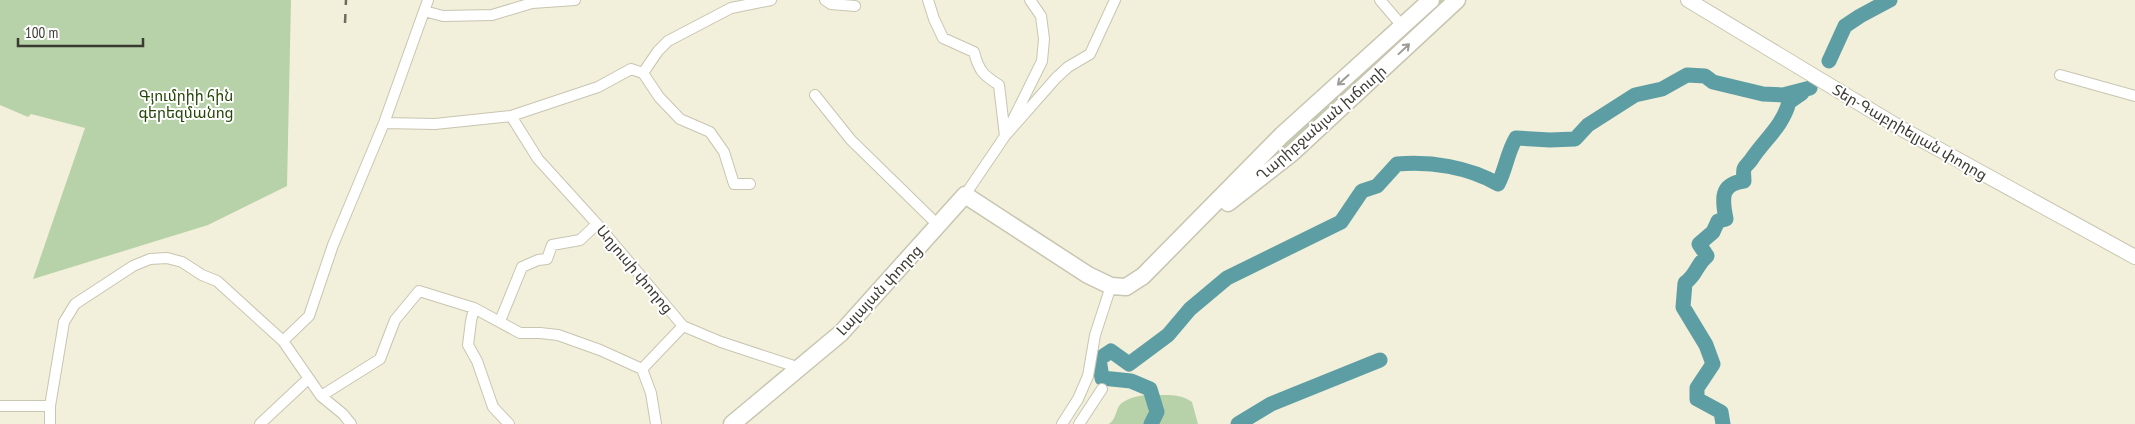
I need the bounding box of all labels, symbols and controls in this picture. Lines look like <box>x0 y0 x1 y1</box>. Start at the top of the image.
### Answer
scale bar <box>18 15 142 47</box>
text: 100 m <box>25 23 58 42</box>
one-way arrow <box>1398 43 1410 55</box>
street label: Ղարիբջանյան խճուղի <box>1252 61 1390 185</box>
one-way arrow <box>1337 74 1350 86</box>
street label: Տեր-Գաբրիելյան փողոց <box>1829 80 1991 184</box>
park label: Գյումրիի հին գերեզմանոց <box>138 86 234 122</box>
street label: Աղյուսի փողոց <box>592 221 678 317</box>
street label: Լալայան փողոց <box>832 241 926 339</box>

